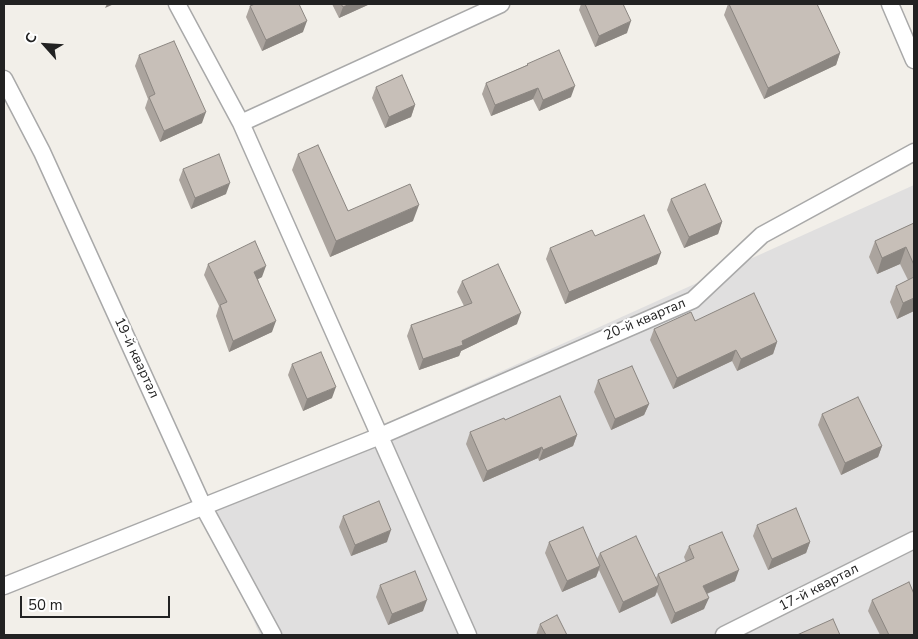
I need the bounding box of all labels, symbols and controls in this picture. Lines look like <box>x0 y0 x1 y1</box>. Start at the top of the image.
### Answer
north arrow <box>20 20 70 70</box>
text: С <box>20 30 42 47</box>
street label: 20-й квартал <box>602 295 688 345</box>
street label: 19-й квартал <box>110 315 162 401</box>
street label: 17-й квартал <box>776 561 862 615</box>
scale bar <box>22 586 172 618</box>
text: 50 m <box>28 595 63 615</box>

